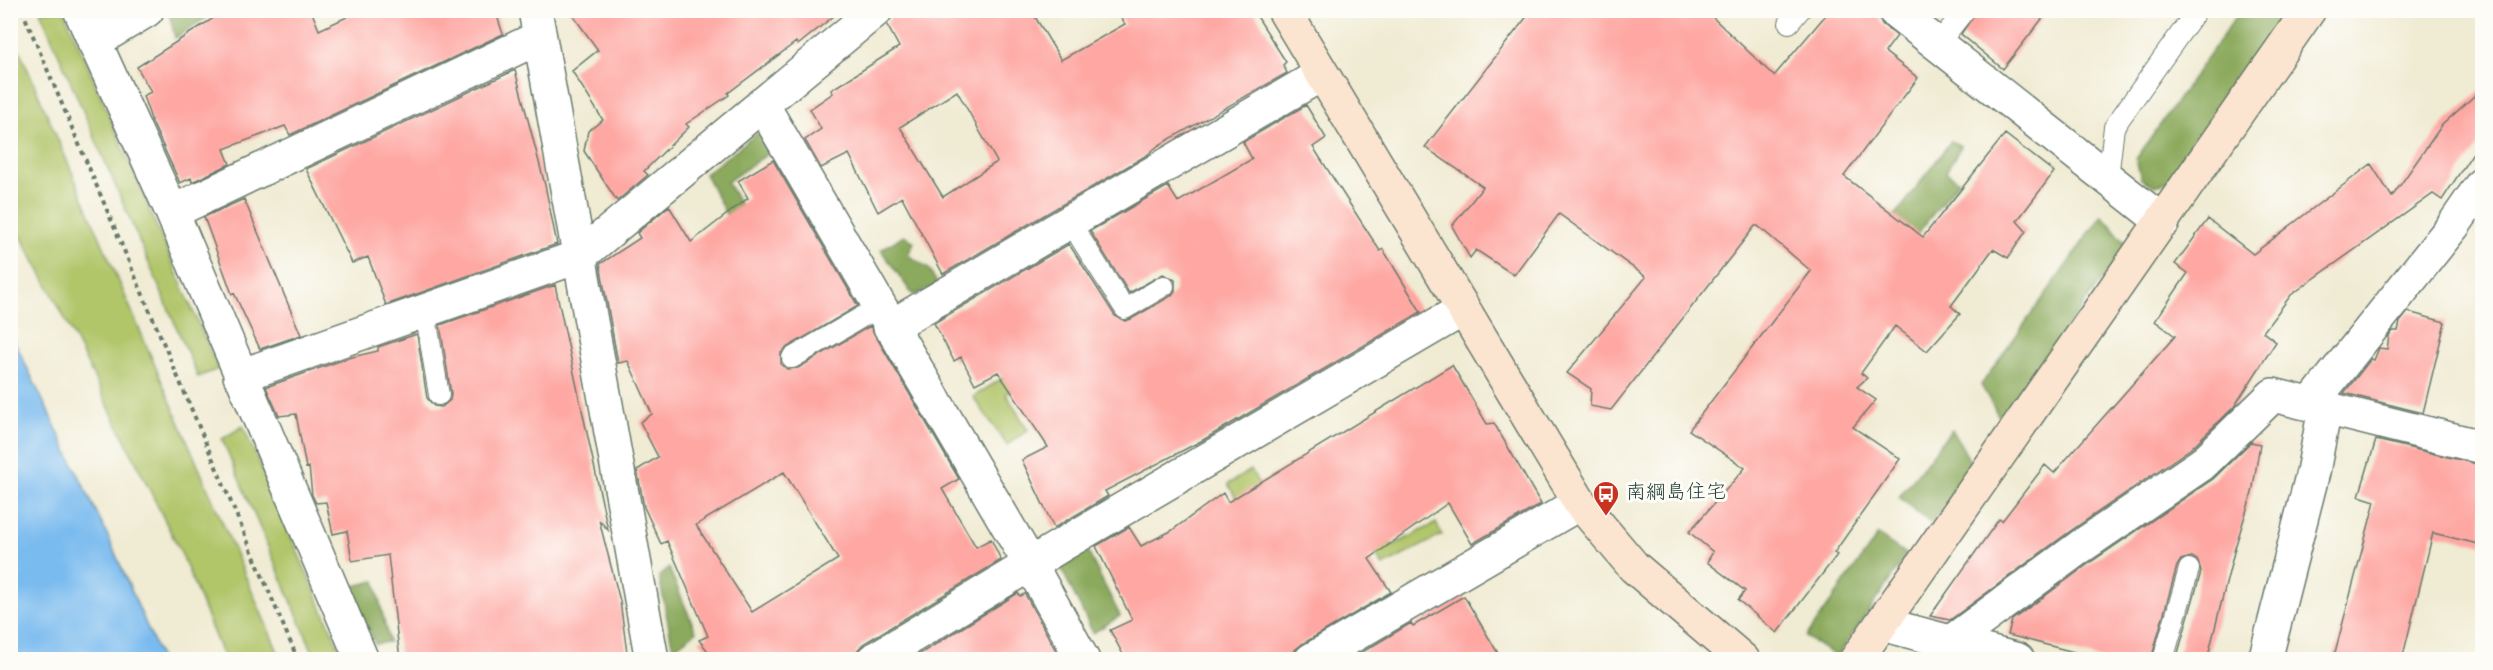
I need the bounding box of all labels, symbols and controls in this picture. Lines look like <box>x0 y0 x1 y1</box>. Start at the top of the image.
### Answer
bus stop icon: 南綱島住宅 <box>1591 479 1621 517</box>
place label: 南綱島住宅 <box>1626 480 1726 508</box>

